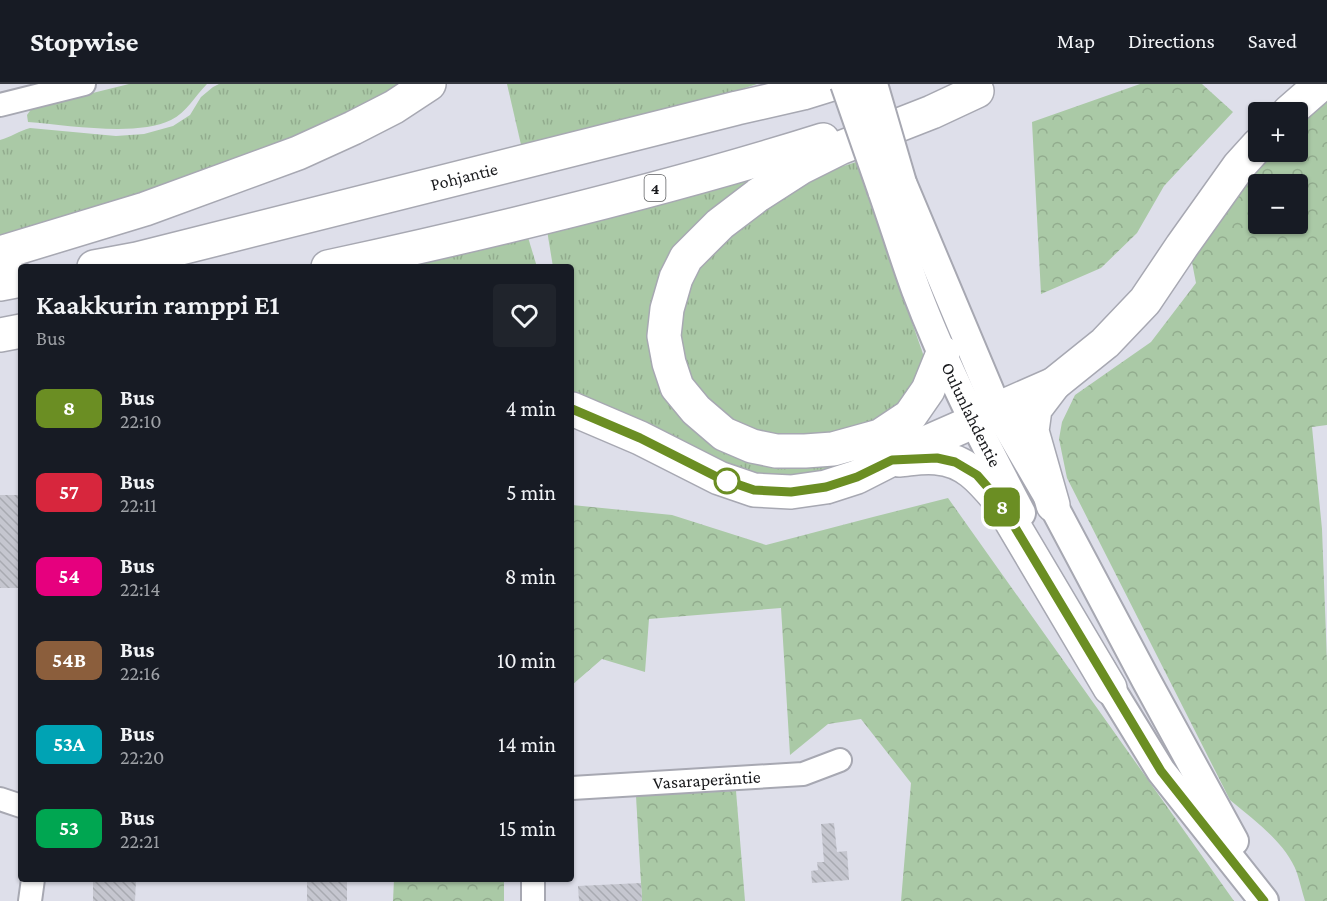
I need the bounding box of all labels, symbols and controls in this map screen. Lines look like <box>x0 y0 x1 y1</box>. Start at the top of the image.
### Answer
text: Stopwise <box>30 26 139 57</box>
text: Map <box>1057 29 1095 53</box>
text: Directions <box>1128 29 1215 53</box>
text: Saved <box>1248 29 1297 53</box>
map controls <box>1248 102 1308 234</box>
button: + <box>1248 102 1308 162</box>
street label: Pohjantie <box>428 159 500 195</box>
button: − <box>1248 174 1308 234</box>
road number: 4 <box>644 175 666 201</box>
button: heart <box>493 284 556 347</box>
text: Kaakkurin ramppi E1 <box>36 289 280 320</box>
text: Bus <box>36 327 65 349</box>
street label: Oulunlahdentie <box>937 359 1005 470</box>
text: Bus <box>120 385 154 410</box>
text: 8 <box>63 396 75 420</box>
text: 4 min <box>505 396 556 421</box>
text: 22:10 <box>120 410 161 432</box>
unlabelled marker <box>714 468 740 494</box>
text: Bus <box>120 469 154 494</box>
text: 57 <box>59 480 79 504</box>
text: 5 min <box>506 480 556 505</box>
line badge: 8 <box>982 488 1022 526</box>
text: 22:11 <box>120 494 157 516</box>
text: 8 <box>996 495 1008 519</box>
text: Bus <box>120 553 154 578</box>
text: 54 <box>58 564 80 588</box>
text: 8 min <box>505 564 556 589</box>
text: 22:14 <box>120 578 160 600</box>
text: Bus <box>120 637 154 662</box>
text: 54B <box>52 648 86 672</box>
text: 10 min <box>497 648 556 673</box>
text: 22:16 <box>120 662 160 684</box>
text: Bus <box>120 721 154 746</box>
text: 53A <box>53 732 85 756</box>
text: 14 min <box>498 732 556 757</box>
text: 22:20 <box>120 746 164 768</box>
street label: Vasaraperäntie <box>652 767 761 793</box>
text: Bus <box>120 805 154 830</box>
text: 53 <box>59 816 79 840</box>
text: 15 min <box>499 816 556 841</box>
text: 22:21 <box>120 830 160 852</box>

